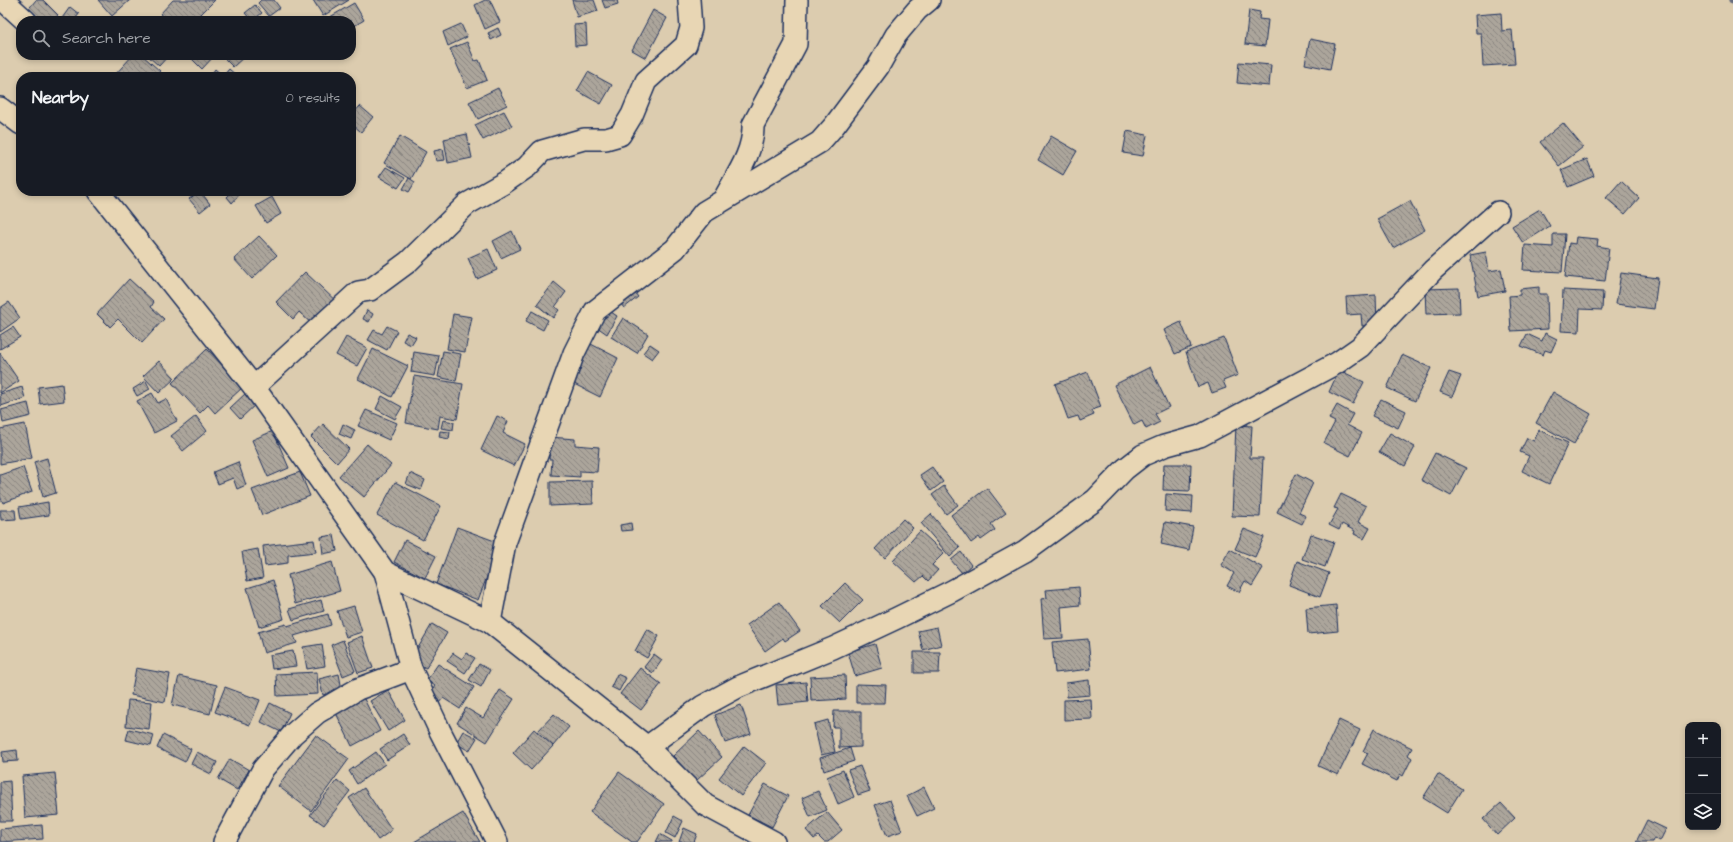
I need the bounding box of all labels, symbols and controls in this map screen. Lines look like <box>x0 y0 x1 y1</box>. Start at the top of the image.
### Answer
search box <box>16 16 356 60</box>
icon: search <box>30 27 52 49</box>
text: Search here <box>62 28 151 49</box>
text: Nearby <box>32 86 89 110</box>
text: 0 results <box>285 89 340 107</box>
map controls <box>1685 722 1721 830</box>
button: + <box>1685 722 1721 758</box>
button: − <box>1685 758 1721 794</box>
button: layers <box>1685 794 1721 830</box>

